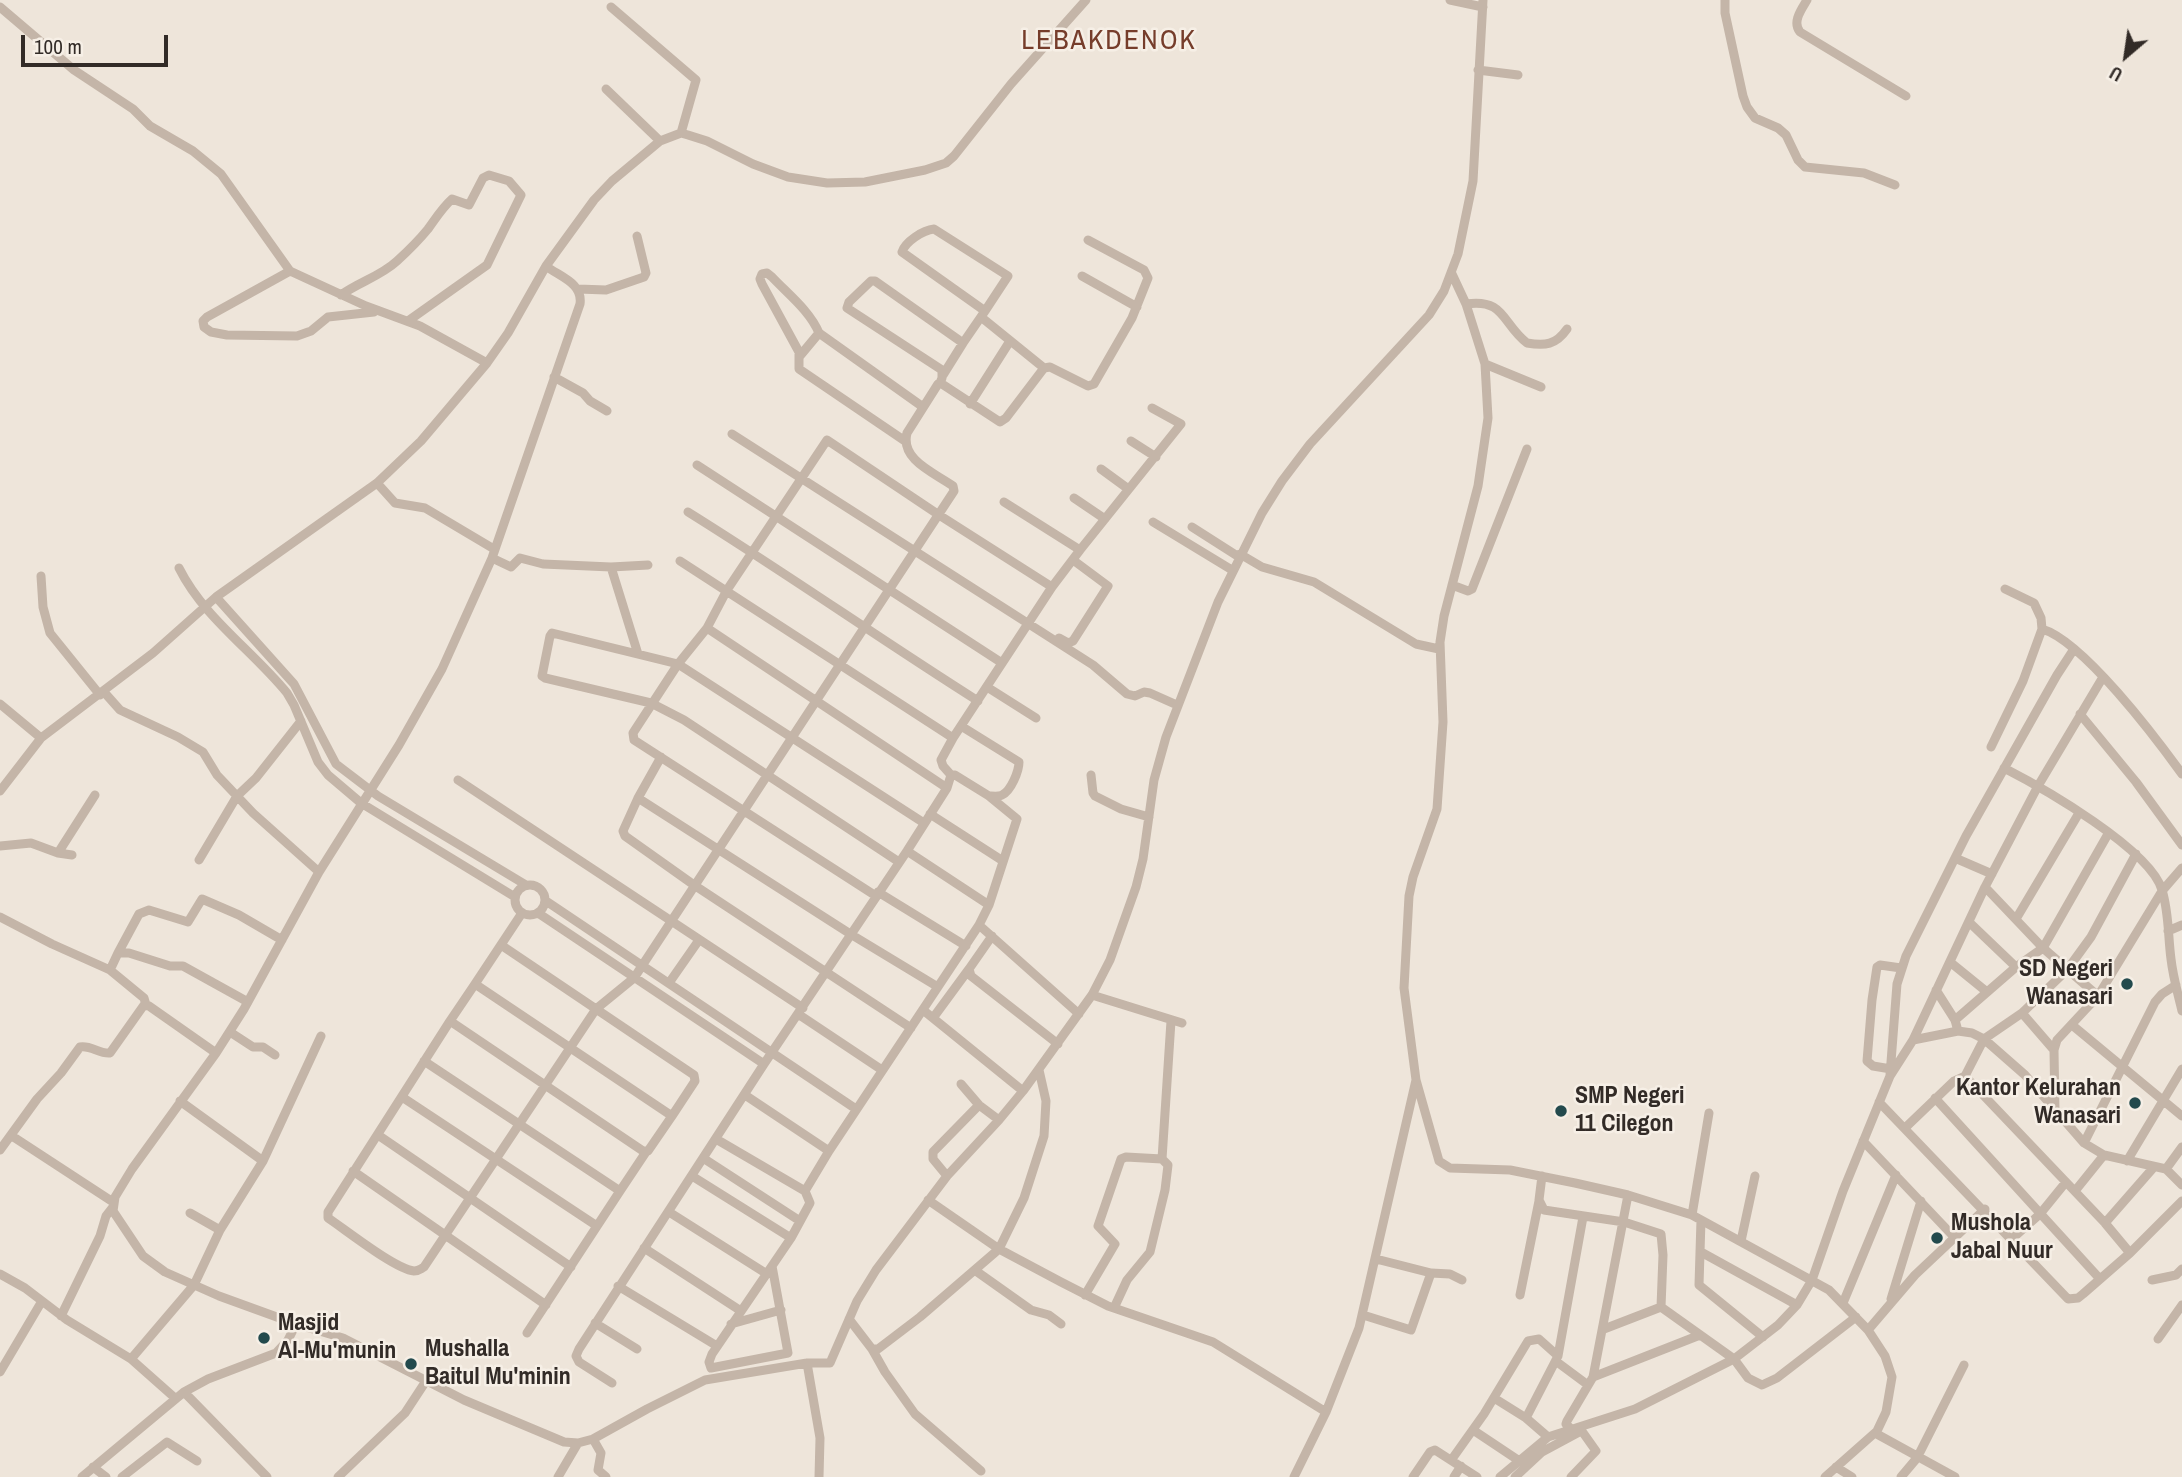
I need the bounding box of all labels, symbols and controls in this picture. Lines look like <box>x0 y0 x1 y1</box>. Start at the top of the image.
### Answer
scale bar <box>24 21 172 65</box>
north arrow <box>2091 21 2161 91</box>
district label: LEBAKDENOK <box>1022 24 1196 58</box>
text: 100 m <box>34 32 82 61</box>
text: U <box>2105 60 2127 88</box>
place label: SD Negeri Wanasari <box>2019 956 2113 1012</box>
marker: SD Negeri Wanasari <box>2119 976 2135 992</box>
place label: Kantor Kelurahan Wanasari <box>1956 1075 2121 1131</box>
place label: SMP Negeri 11 Cilegon <box>1575 1083 1684 1139</box>
marker: Kantor Kelurahan Wanasari <box>2127 1095 2143 1111</box>
marker: SMP Negeri 11 Cilegon <box>1553 1103 1569 1119</box>
place label: Mushola Jabal Nuur <box>1951 1210 2053 1266</box>
marker: Mushola Jabal Nuur <box>1929 1230 1945 1246</box>
place label: Masjid Al-Mu'munin <box>278 1310 396 1366</box>
marker: Masjid Al-Mu'munin <box>256 1330 272 1346</box>
place label: Mushalla Baitul Mu'minin <box>425 1336 571 1392</box>
marker: Mushalla Baitul Mu'minin <box>403 1356 419 1372</box>

